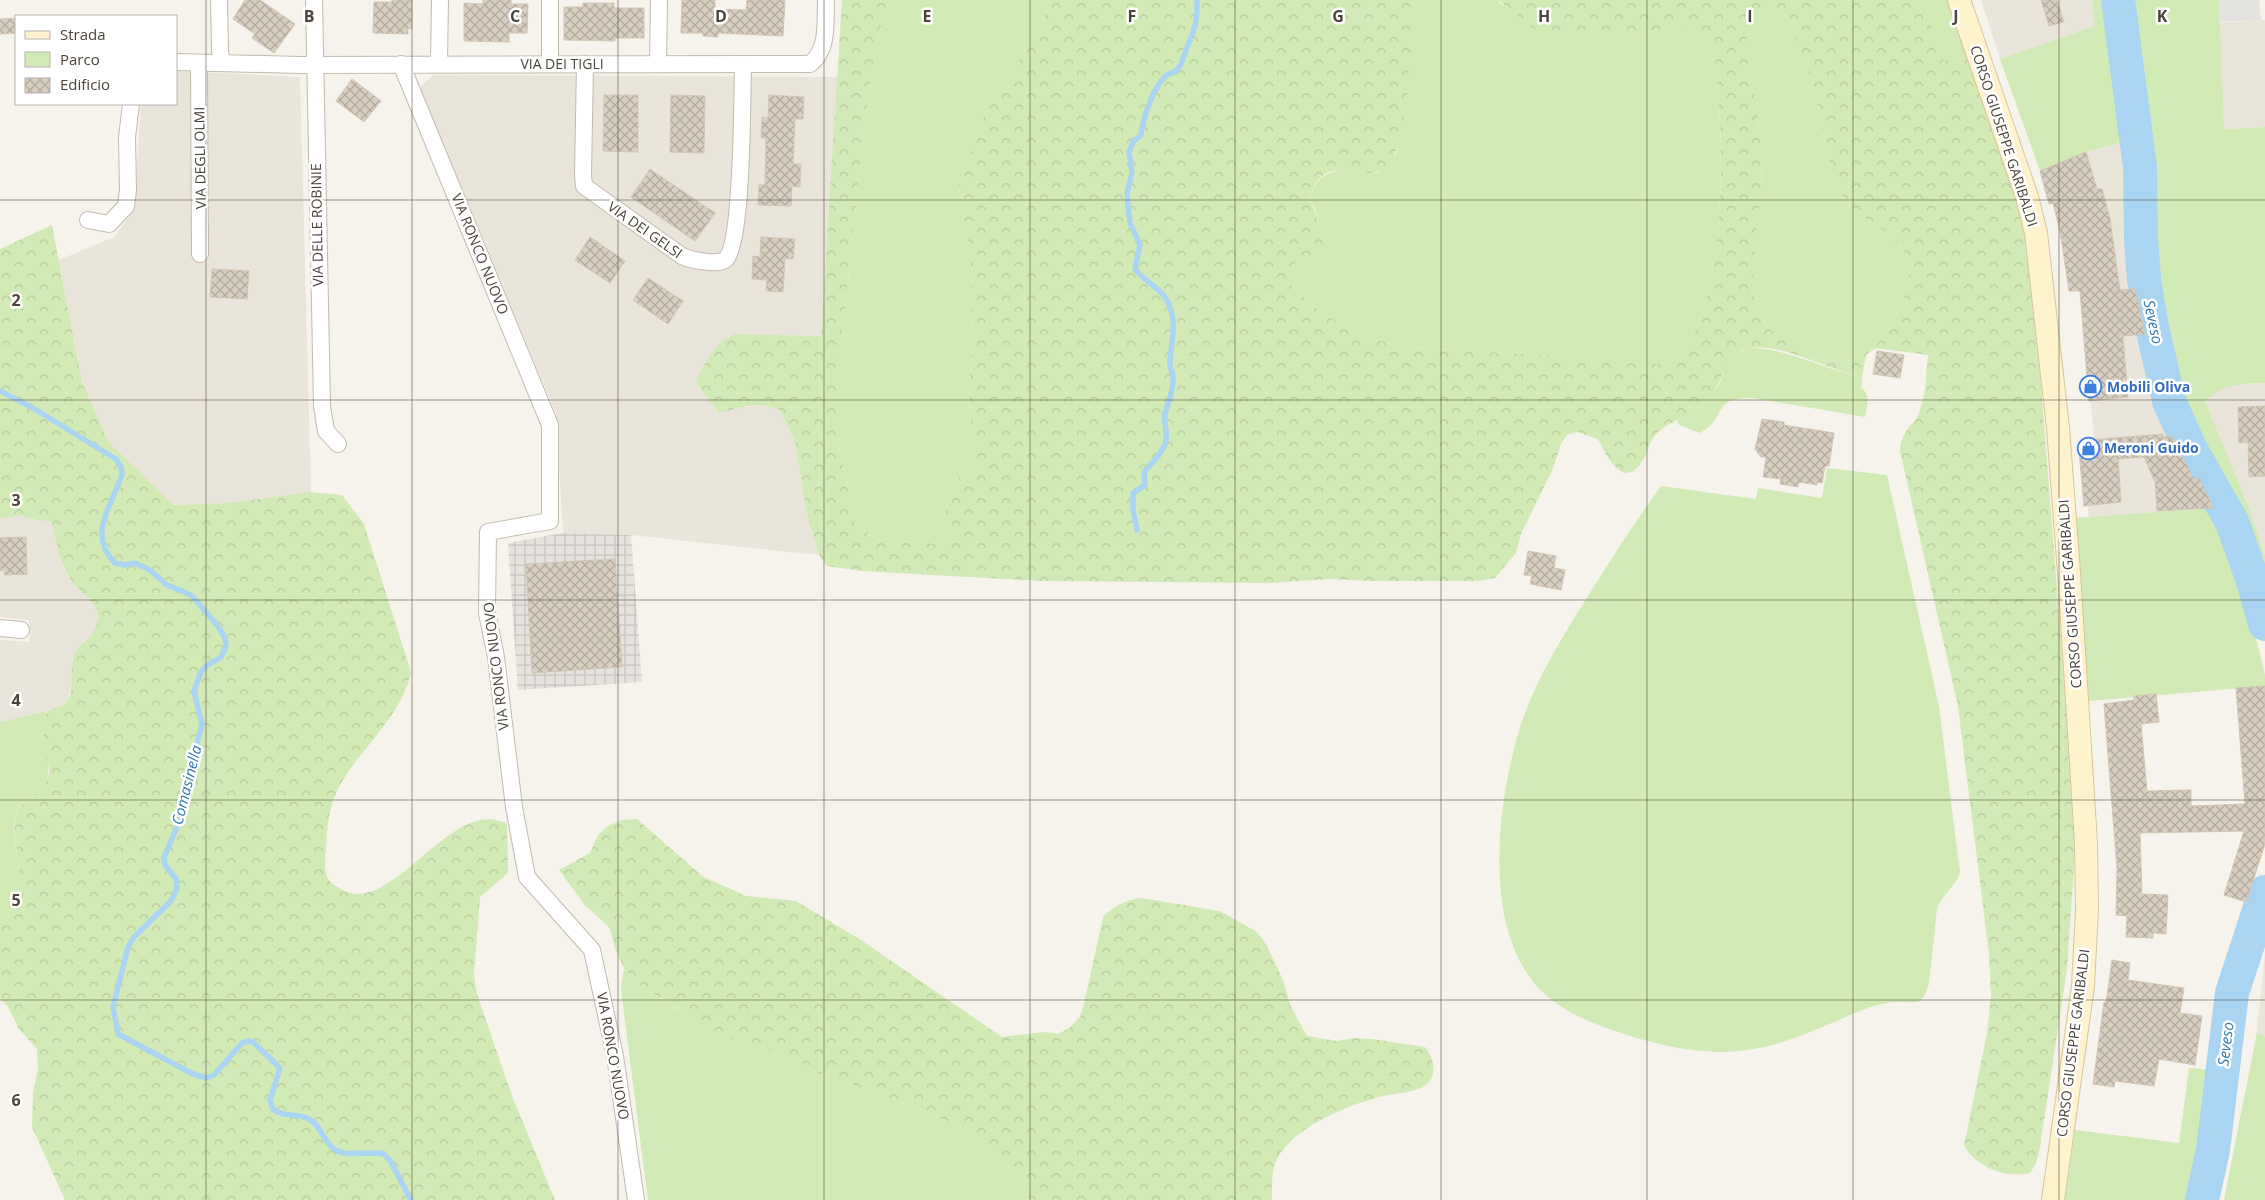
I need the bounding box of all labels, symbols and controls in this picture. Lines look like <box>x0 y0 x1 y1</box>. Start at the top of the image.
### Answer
text: B <box>304 5 314 27</box>
text: C <box>510 5 520 27</box>
text: D <box>715 5 727 27</box>
text: E <box>923 5 932 27</box>
text: F <box>1128 5 1136 27</box>
text: G <box>1332 5 1344 27</box>
text: H <box>1538 5 1550 27</box>
text: I <box>1747 5 1753 27</box>
text: J <box>1951 5 1959 27</box>
text: K <box>2157 5 2168 27</box>
legend <box>15 15 178 105</box>
text: Strada <box>60 24 106 44</box>
street label: CORSO GIUSEPPE GARIBALDI <box>1966 43 2043 229</box>
text: Parco <box>60 49 100 69</box>
street label: VIA DEI TIGLI <box>520 54 604 73</box>
text: Edificio <box>60 74 110 94</box>
street label: VIA DEGLI OLMI <box>189 107 210 209</box>
street label: VIA DELLE ROBINIE <box>306 163 327 287</box>
street label: VIA RONCO NUOVO <box>447 190 513 317</box>
street label: VIA DEI GELSI <box>604 197 686 262</box>
text: 2 <box>11 289 21 311</box>
water label: Seveso <box>2140 298 2168 346</box>
shop icon: Mobili Oliva <box>2079 375 2103 399</box>
place label: Mobili Oliva <box>2107 377 2190 396</box>
shop icon: Meroni Guido <box>2076 436 2100 460</box>
place label: Meroni Guido <box>2104 438 2199 457</box>
text: 3 <box>11 489 21 511</box>
street label: CORSO GIUSEPPE GARIBALDI <box>2053 499 2086 689</box>
street label: VIA RONCO NUOVO <box>478 601 513 731</box>
text: 4 <box>11 689 21 711</box>
water label: Comasinella <box>166 742 206 827</box>
text: 5 <box>11 889 21 911</box>
street label: CORSO GIUSEPPE GARIBALDI <box>2052 948 2093 1138</box>
street label: VIA RONCO NUOVO <box>593 991 634 1121</box>
water label: Seveso <box>2212 1021 2238 1067</box>
text: 6 <box>11 1089 21 1111</box>

